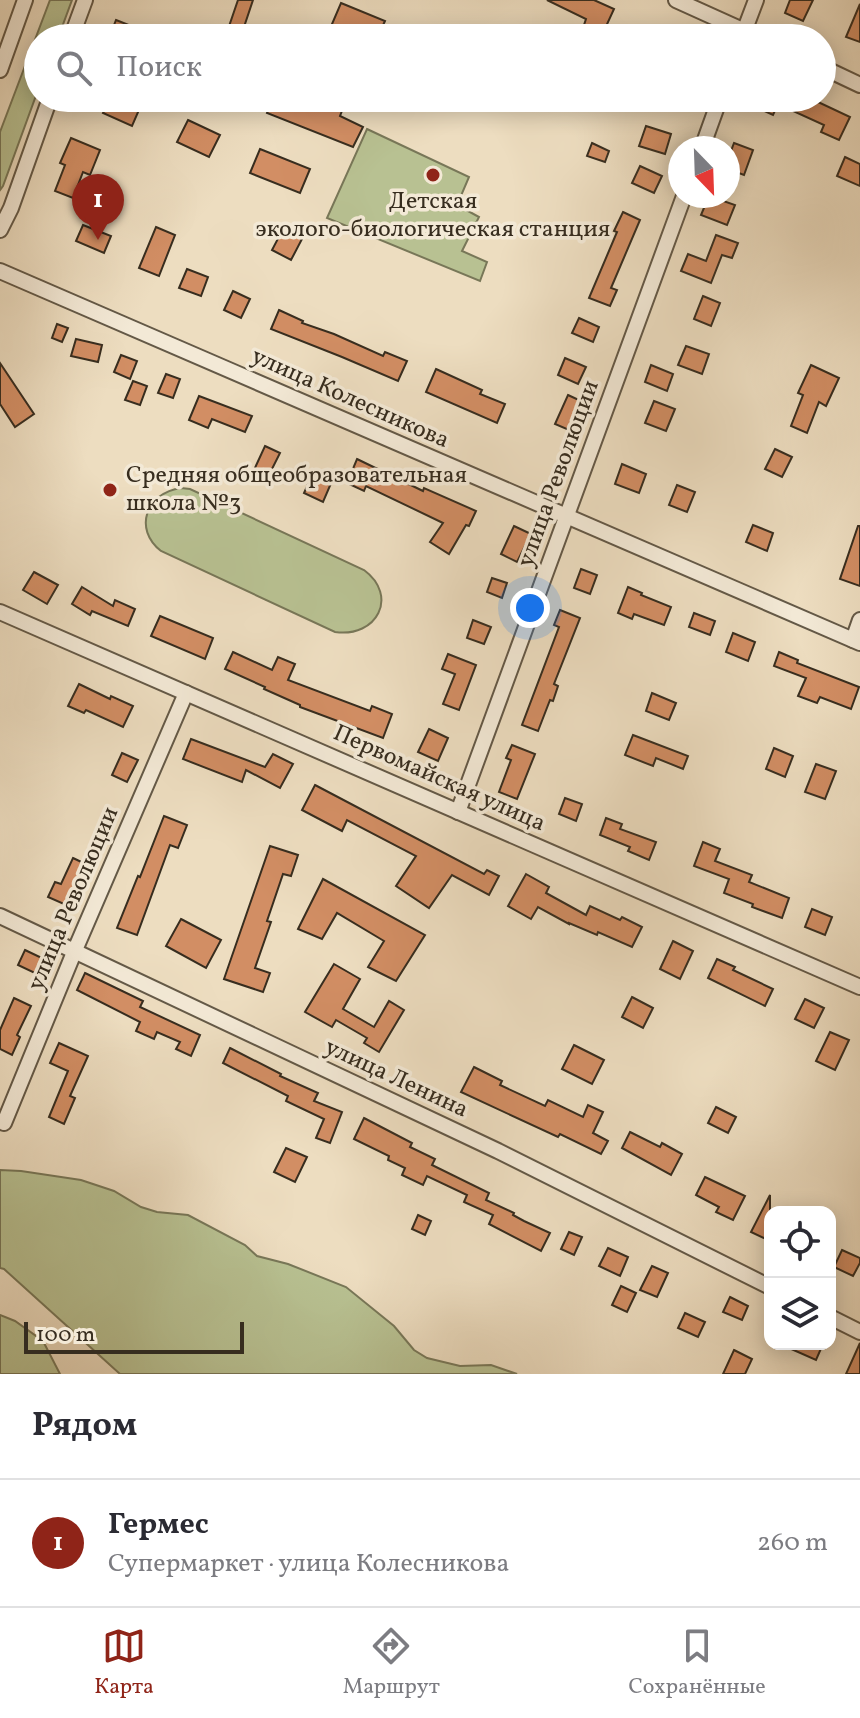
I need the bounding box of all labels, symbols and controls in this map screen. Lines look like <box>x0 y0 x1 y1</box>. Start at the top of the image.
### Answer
search box <box>24 24 836 112</box>
icon: search <box>52 46 96 90</box>
text: Поиск <box>116 47 202 89</box>
north arrow <box>668 136 740 208</box>
marker: Детская эколого-биологическая станция <box>424 166 442 184</box>
pin: 1 <box>72 174 124 240</box>
place label: Детская эколого-биологическая станция <box>256 185 610 247</box>
street label: улица Колесникова <box>246 340 454 458</box>
street label: улица Революции <box>509 376 609 572</box>
place label: Средняя общеобразовательная школа №3 <box>126 459 467 521</box>
marker: Средняя общеобразовательная школа №3 <box>101 481 119 499</box>
your location <box>510 588 550 628</box>
street label: Первомайская улица <box>327 717 551 841</box>
street label: улица Революции <box>20 802 128 996</box>
street label: улица Ленина <box>319 1031 473 1127</box>
map controls <box>764 1206 836 1350</box>
button: locate <box>764 1206 836 1278</box>
button: layers <box>764 1278 836 1350</box>
scale bar <box>24 1318 244 1354</box>
text: 100 m <box>36 1320 95 1351</box>
text: Рядом <box>32 1403 137 1450</box>
text: Гермес <box>108 1504 209 1546</box>
text: 1 <box>53 1525 63 1561</box>
text: 260 m <box>757 1525 828 1561</box>
text: Супермаркет · улица Колесникова <box>108 1546 510 1582</box>
tab: Карта <box>94 1624 154 1703</box>
tab: Маршрут <box>343 1624 440 1703</box>
tab: Сохранённые <box>628 1624 766 1703</box>

